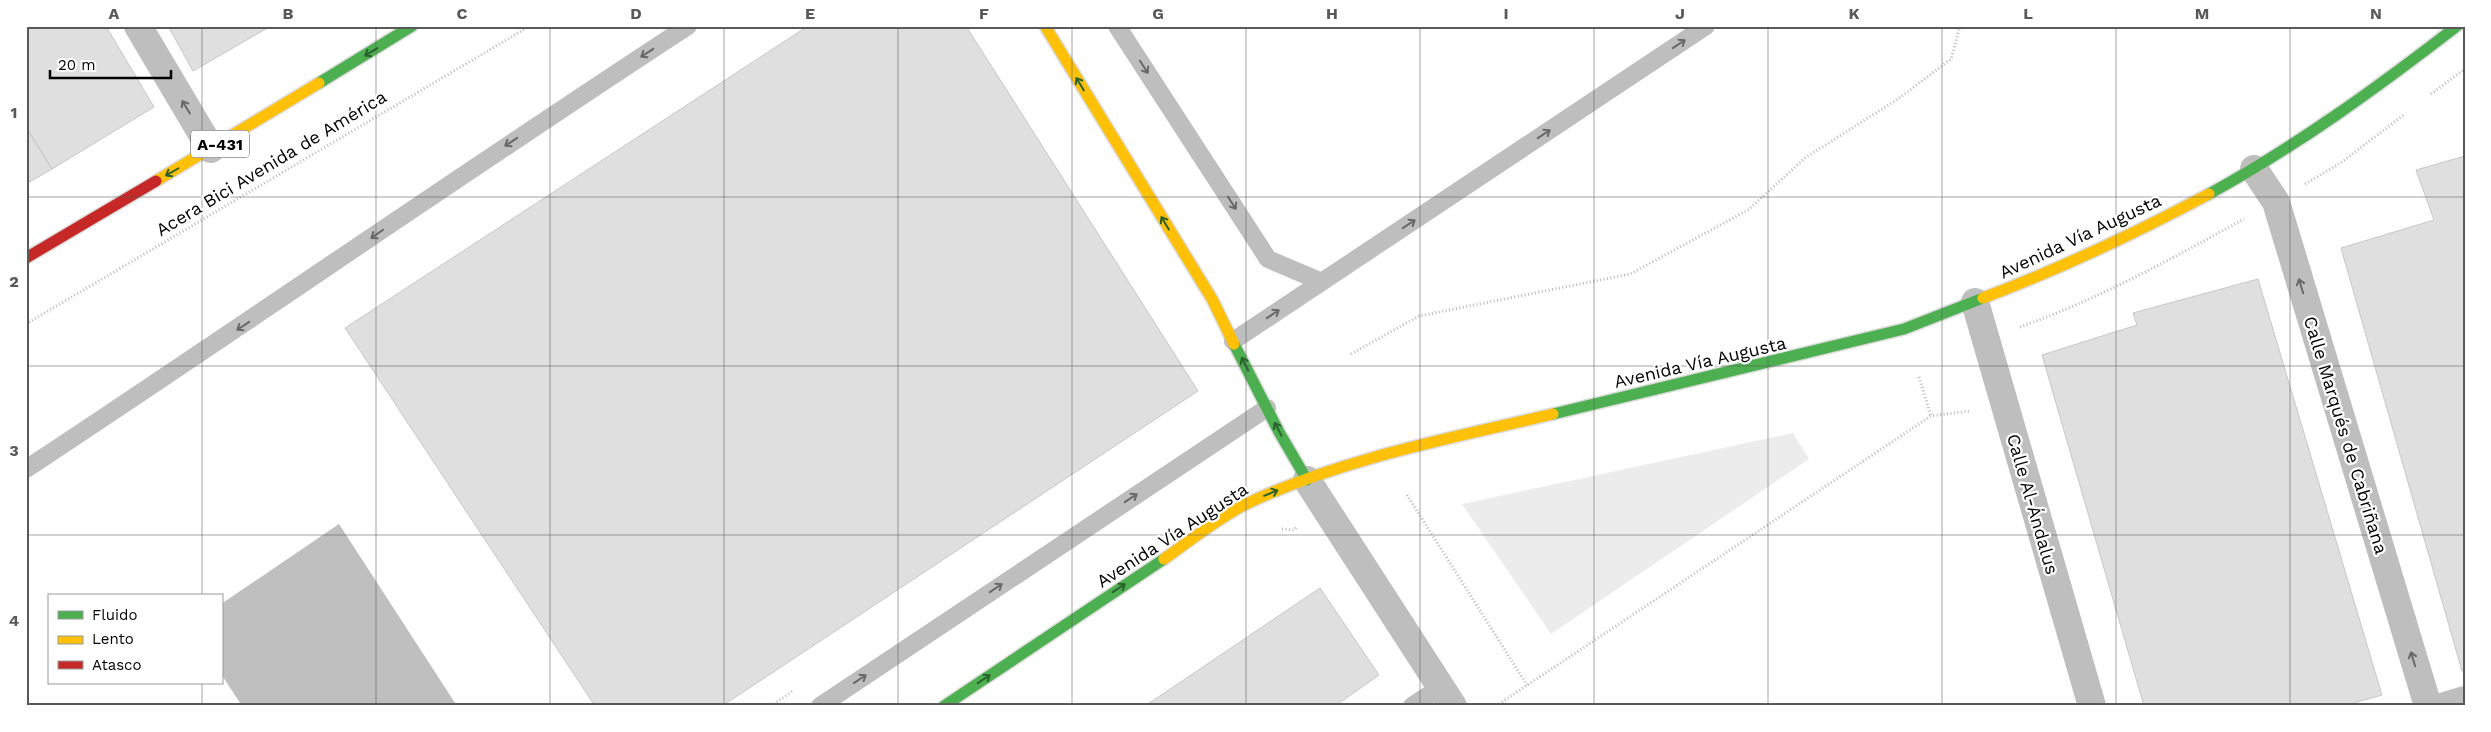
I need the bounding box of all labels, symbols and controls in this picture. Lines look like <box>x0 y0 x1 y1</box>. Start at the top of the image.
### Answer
text: A <box>109 4 120 23</box>
text: B <box>283 4 294 23</box>
text: C <box>457 4 468 23</box>
text: D <box>630 4 642 23</box>
text: E <box>805 4 815 23</box>
text: F <box>979 4 989 23</box>
text: G <box>1152 4 1164 23</box>
text: H <box>1326 4 1338 23</box>
text: I <box>1503 4 1509 23</box>
text: J <box>1675 4 1685 23</box>
text: K <box>1848 4 1860 23</box>
text: L <box>2023 4 2033 23</box>
text: M <box>2195 4 2209 23</box>
text: N <box>2370 4 2382 23</box>
one-way arrow <box>1672 39 1686 49</box>
one-way arrow <box>364 47 378 57</box>
scale bar <box>50 48 171 80</box>
one-way arrow <box>640 48 654 58</box>
text: 20 m <box>58 56 96 74</box>
one-way arrow <box>1138 60 1149 74</box>
one-way arrow <box>1075 78 1085 92</box>
street label: Acera Bici Avenida de América <box>152 86 390 240</box>
one-way arrow <box>180 101 190 115</box>
text: 1 <box>11 103 17 122</box>
one-way arrow <box>1537 129 1551 139</box>
road number: A-431 <box>191 130 249 158</box>
one-way arrow <box>504 137 518 147</box>
one-way arrow <box>165 168 180 178</box>
street label: Avenida Vía Augusta <box>1996 189 2164 283</box>
one-way arrow <box>1227 196 1237 210</box>
one-way arrow <box>1160 216 1170 230</box>
one-way arrow <box>1401 219 1415 229</box>
one-way arrow <box>370 229 384 239</box>
text: 2 <box>9 272 19 291</box>
one-way arrow <box>2295 278 2305 294</box>
one-way arrow <box>1266 309 1280 319</box>
street label: Calle Marqués de Cabriñana <box>2300 314 2392 556</box>
one-way arrow <box>236 321 250 331</box>
street label: Avenida Vía Augusta <box>1612 332 1788 392</box>
one-way arrow <box>1240 357 1249 372</box>
one-way arrow <box>1272 422 1282 436</box>
street label: Calle Al-Ándalus <box>2003 431 2063 577</box>
text: 3 <box>9 441 19 460</box>
street label: Avenida Vía Augusta <box>1093 478 1251 592</box>
one-way arrow <box>1264 488 1279 497</box>
one-way arrow <box>1123 493 1137 503</box>
one-way arrow <box>988 583 1002 593</box>
one-way arrow <box>1112 583 1126 593</box>
legend <box>48 594 222 684</box>
text: Fluido <box>92 606 137 624</box>
text: 4 <box>9 611 19 630</box>
text: Lento <box>92 630 134 648</box>
one-way arrow <box>2408 651 2418 667</box>
text: Atasco <box>92 656 141 674</box>
one-way arrow <box>853 674 867 684</box>
one-way arrow <box>977 674 991 684</box>

